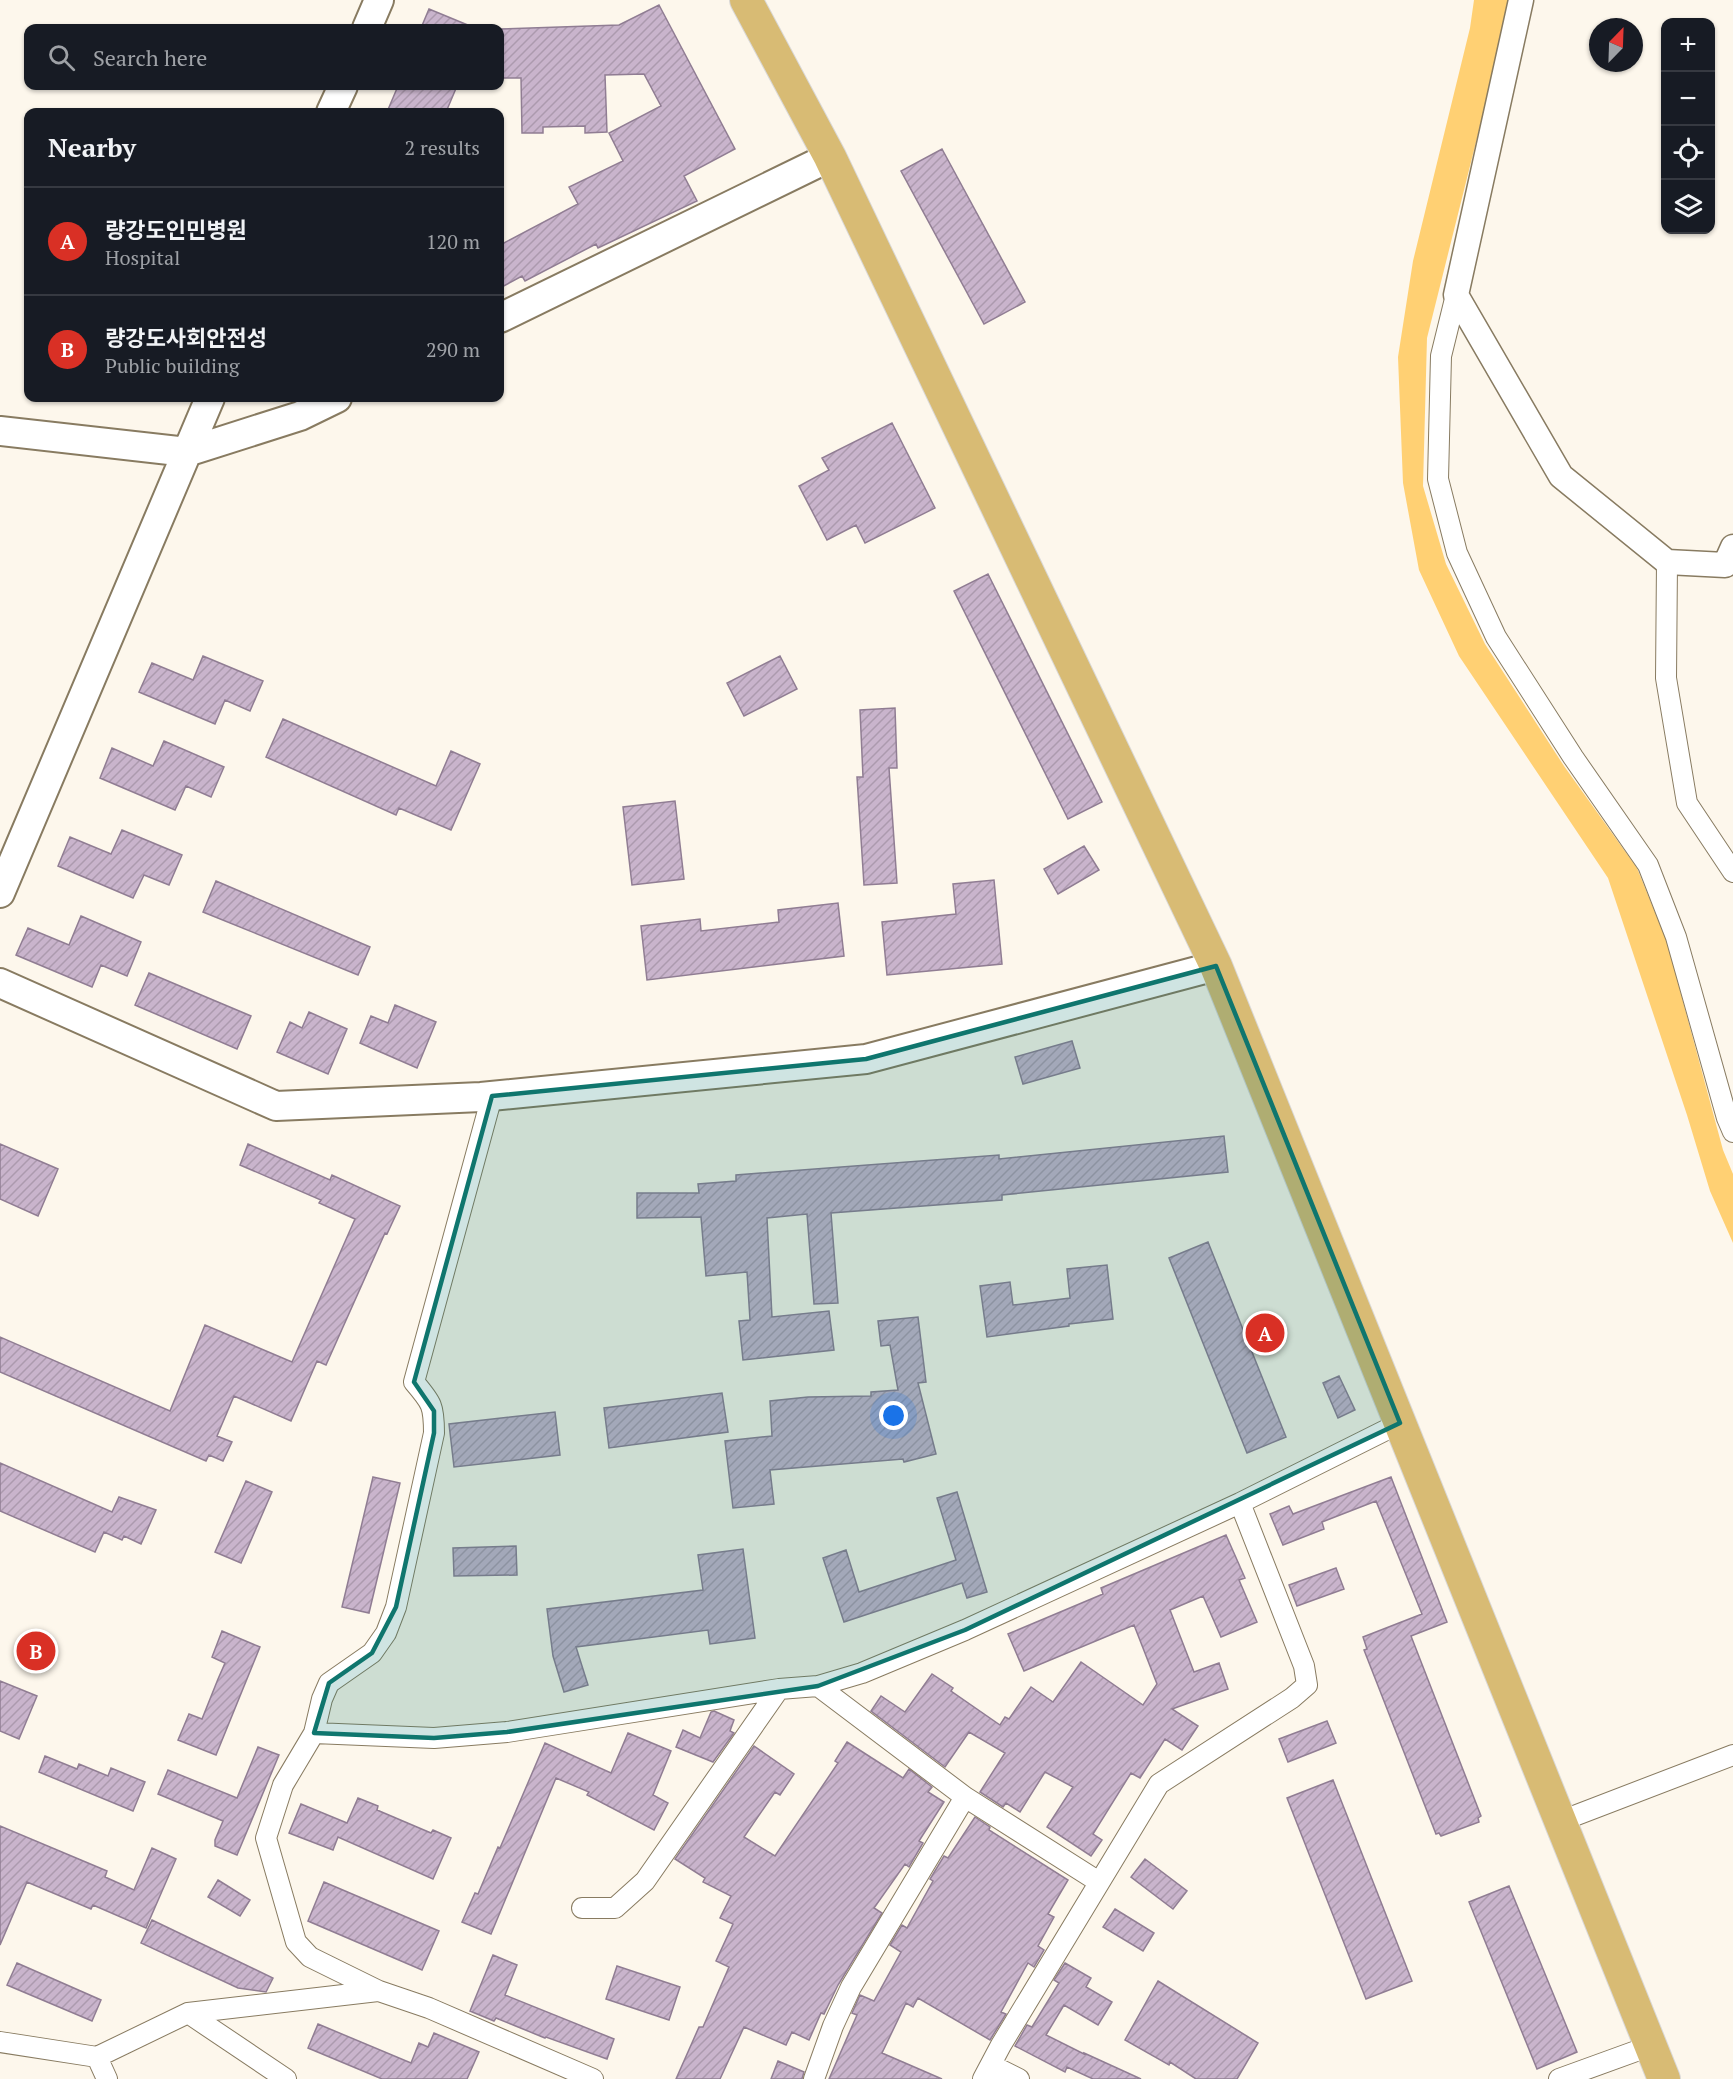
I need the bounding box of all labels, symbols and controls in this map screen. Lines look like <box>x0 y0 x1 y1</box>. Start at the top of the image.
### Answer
north arrow <box>1589 18 1643 72</box>
map controls <box>1661 18 1715 234</box>
button: + <box>1661 18 1715 72</box>
search box <box>24 24 504 90</box>
icon: search <box>45 41 78 74</box>
text: Search here <box>93 43 207 72</box>
button: − <box>1661 72 1715 126</box>
button: locate <box>1661 126 1715 180</box>
text: Nearby <box>48 130 136 164</box>
text: 2 results <box>405 134 480 161</box>
button: layers <box>1661 180 1715 234</box>
text: 량강도인민병원 <box>105 215 247 244</box>
text: A <box>60 228 75 255</box>
text: 120 m <box>426 228 480 255</box>
text: Hospital <box>105 244 180 271</box>
text: 량강도사회안전성 <box>105 323 267 352</box>
text: B <box>61 336 74 363</box>
text: 290 m <box>426 336 480 363</box>
text: Public building <box>105 352 239 379</box>
pin: A <box>1246 1310 1284 1356</box>
your location <box>879 1401 908 1430</box>
pin: B <box>16 1628 56 1674</box>

